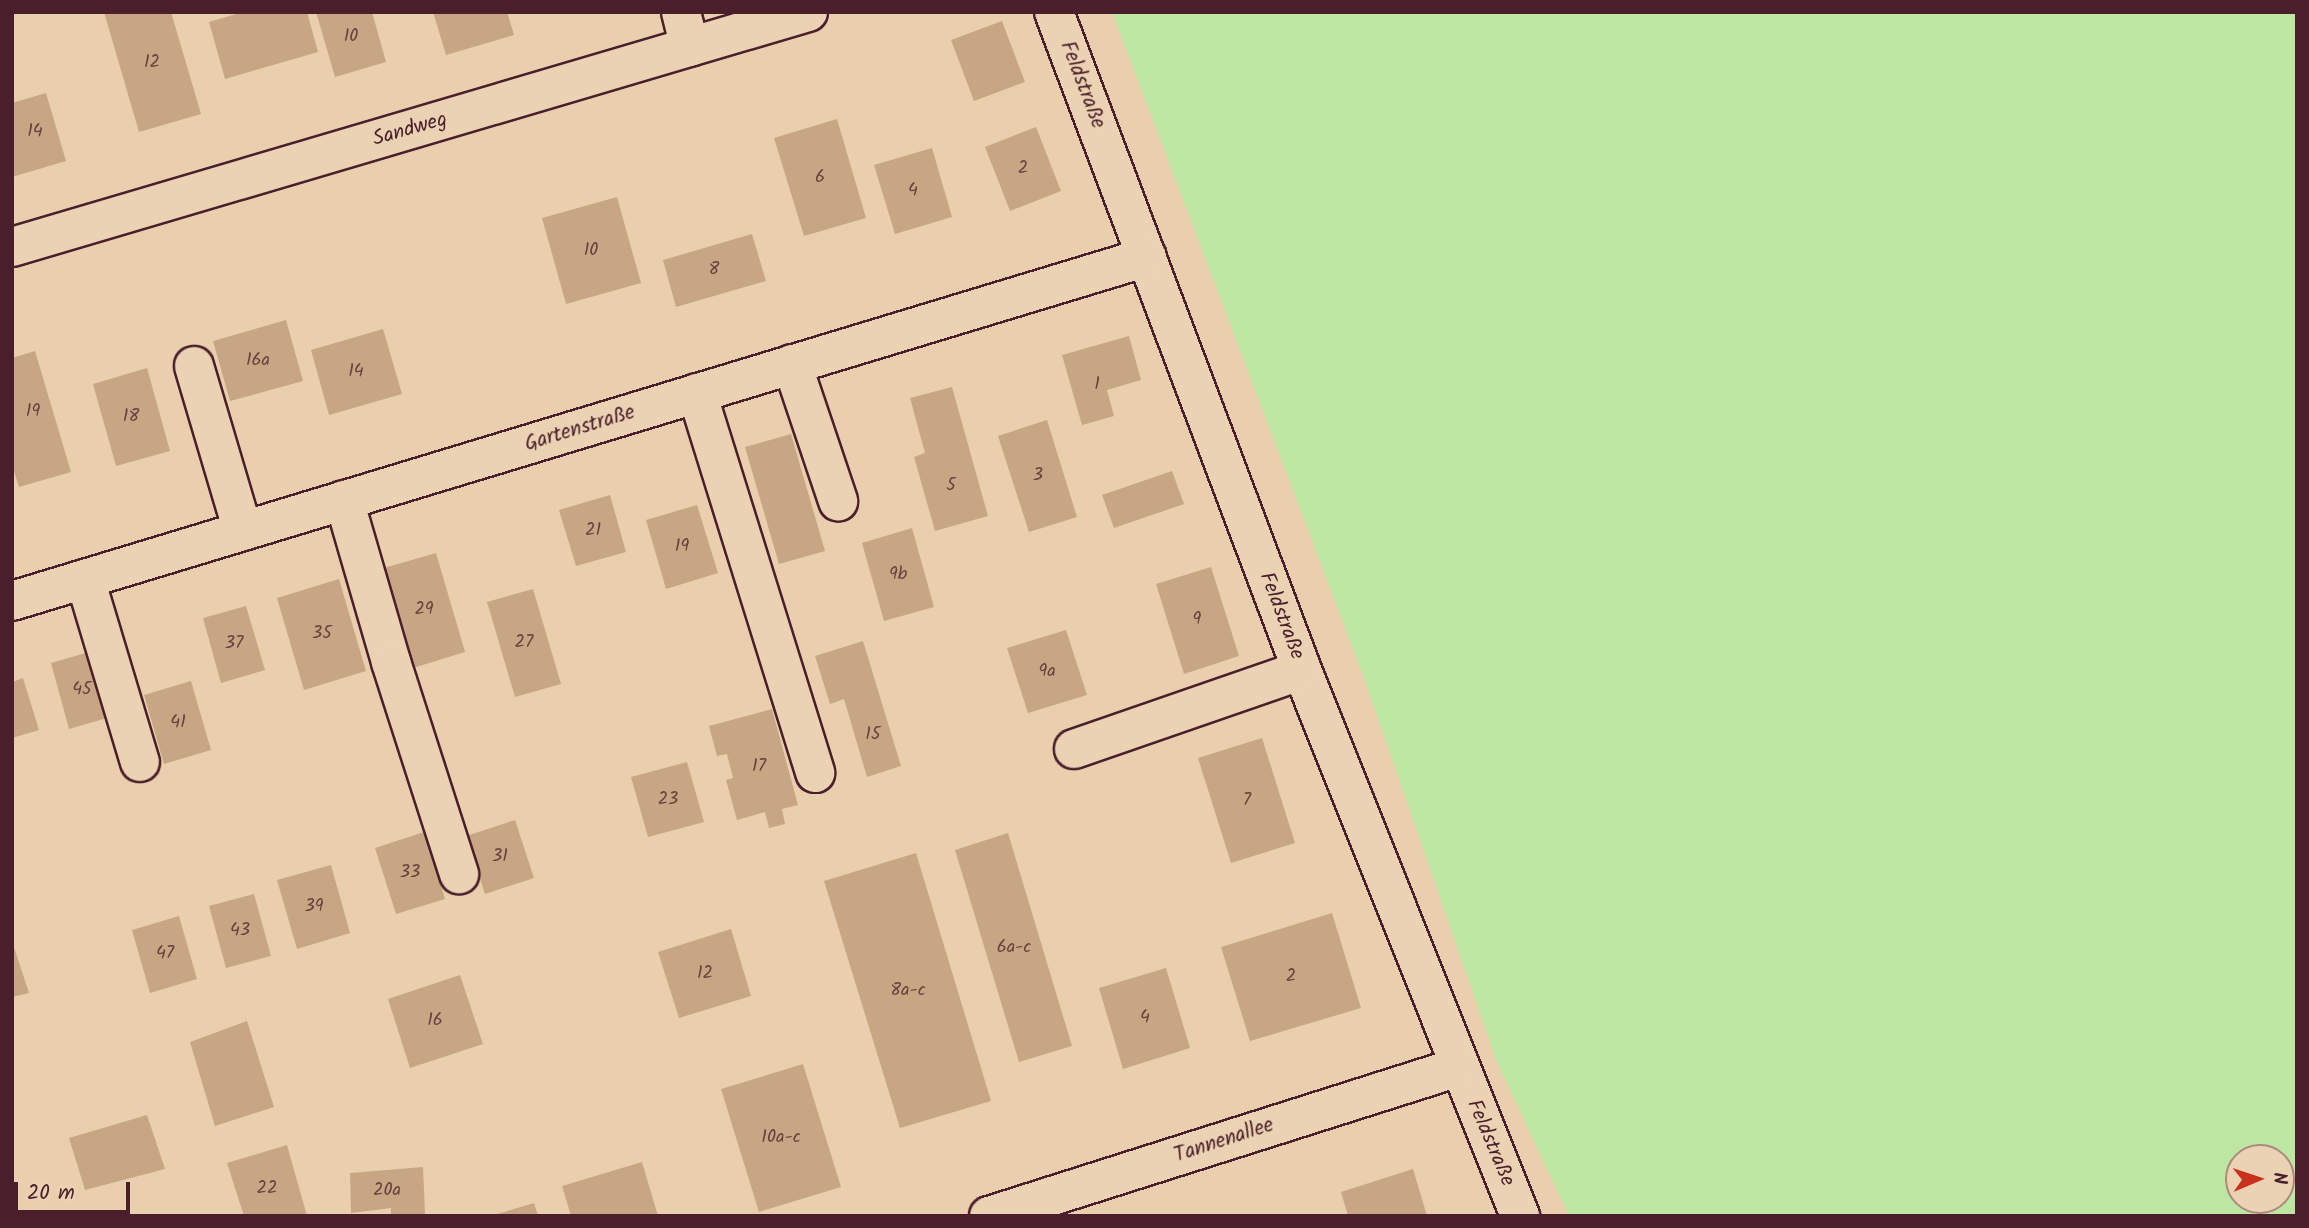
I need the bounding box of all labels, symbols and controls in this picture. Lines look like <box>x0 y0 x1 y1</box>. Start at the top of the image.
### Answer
house number: 10 <box>344 26 358 48</box>
street label: Feldstraße <box>1054 38 1110 132</box>
house number: 12 <box>144 52 160 74</box>
street label: Sandweg <box>370 107 450 153</box>
house number: 14 <box>27 121 43 143</box>
house number: 2 <box>1018 158 1028 180</box>
house number: 6 <box>815 167 825 189</box>
house number: 4 <box>908 180 918 202</box>
house number: 10 <box>584 240 598 262</box>
house number: 8 <box>709 259 719 281</box>
house number: 16a <box>246 350 270 372</box>
house number: 14 <box>348 361 364 383</box>
house number: 1 <box>1094 374 1100 396</box>
street label: Gartenstraße <box>522 400 638 458</box>
house number: 19 <box>26 401 40 423</box>
house number: 18 <box>123 406 139 428</box>
house number: 3 <box>1033 465 1043 487</box>
house number: 5 <box>946 475 956 497</box>
house number: 21 <box>585 520 601 542</box>
house number: 19 <box>675 536 689 558</box>
house number: 9b <box>889 564 907 586</box>
street label: Feldstraße <box>1253 569 1309 663</box>
house number: 29 <box>414 599 434 621</box>
house number: 9 <box>1193 609 1201 631</box>
house number: 35 <box>312 623 332 645</box>
house number: 27 <box>515 632 533 654</box>
house number: 37 <box>225 633 243 655</box>
house number: 9a <box>1038 661 1056 683</box>
house number: 45 <box>72 679 92 701</box>
house number: 41 <box>170 712 186 734</box>
house number: 15 <box>865 724 881 746</box>
house number: 17 <box>752 756 766 778</box>
house number: 23 <box>658 789 678 811</box>
house number: 7 <box>1243 790 1251 812</box>
house number: 31 <box>492 846 508 868</box>
house number: 33 <box>400 862 420 884</box>
house number: 39 <box>304 896 324 918</box>
house number: 43 <box>230 920 250 942</box>
house number: 6a-c <box>997 937 1031 959</box>
house number: 47 <box>156 943 174 965</box>
house number: 12 <box>697 963 713 985</box>
house number: 2 <box>1286 966 1296 988</box>
house number: 8a-c <box>890 980 926 1002</box>
house number: 4 <box>1140 1007 1150 1029</box>
house number: 16 <box>427 1010 443 1032</box>
street label: Feldstraße <box>1460 1096 1520 1190</box>
street label: Tannenallee <box>1171 1113 1277 1169</box>
house number: 10a-c <box>761 1127 801 1149</box>
north arrow <box>2225 1144 2295 1214</box>
scale bar <box>18 1168 133 1212</box>
text: N <box>2264 1172 2294 1185</box>
text: 20 m <box>27 1177 75 1210</box>
house number: 22 <box>257 1178 277 1200</box>
house number: 20a <box>373 1180 401 1202</box>

